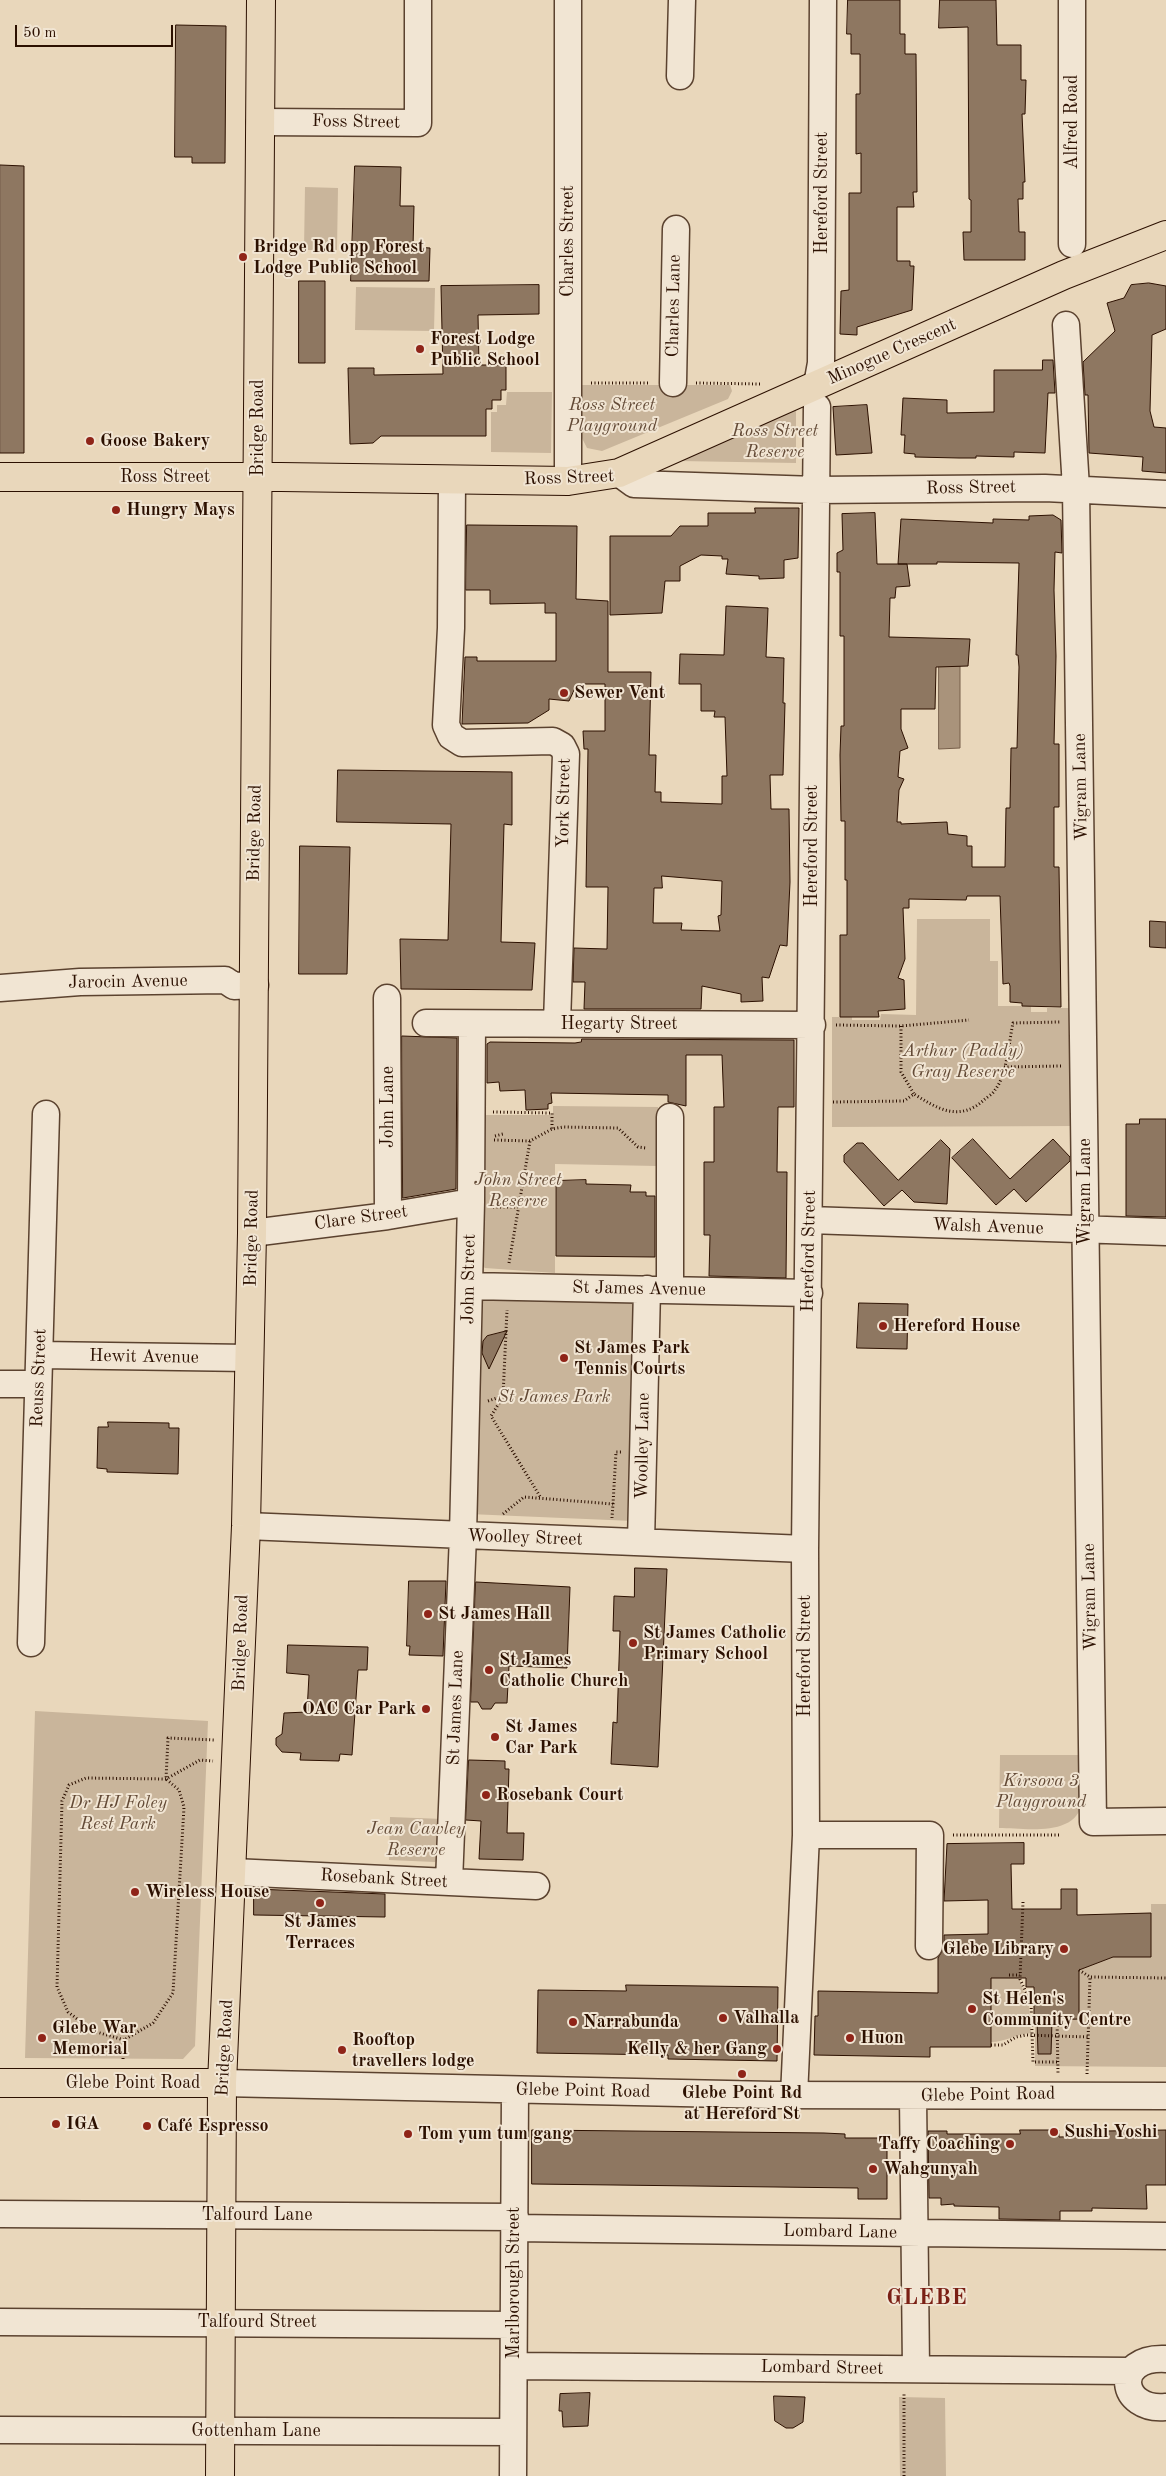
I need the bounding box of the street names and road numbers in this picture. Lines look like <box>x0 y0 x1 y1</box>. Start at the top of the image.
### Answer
street label: Alfred Road <box>1061 75 1083 169</box>
street label: Foss Street <box>312 110 400 134</box>
street label: Hereford Street <box>811 132 833 254</box>
street label: Charles Street <box>557 185 579 297</box>
street label: Charles Lane <box>662 254 686 358</box>
street label: Minogue Crescent <box>824 314 960 390</box>
street label: Bridge Road <box>247 379 269 477</box>
street label: Ross Street <box>120 466 210 488</box>
street label: Ross Street <box>524 466 614 490</box>
street label: Ross Street <box>926 476 1016 500</box>
street label: Wigram Lane <box>1069 733 1093 841</box>
street label: York Street <box>552 758 576 848</box>
street label: Bridge Road <box>243 784 267 882</box>
street label: Hereford Street <box>801 785 823 907</box>
street label: Jarocin Avenue <box>68 970 188 994</box>
street label: Hegarty Street <box>560 1013 678 1035</box>
street label: John Lane <box>377 1066 399 1148</box>
street label: Wigram Lane <box>1074 1138 1096 1246</box>
street label: Bridge Road <box>240 1189 264 1287</box>
street label: Hereford Street <box>797 1190 821 1312</box>
street label: Clare Street <box>313 1201 409 1235</box>
street label: Walsh Avenue <box>932 1214 1044 1240</box>
street label: John Street <box>457 1233 481 1325</box>
street label: St James Avenue <box>572 1277 706 1301</box>
street label: Reuss Street <box>26 1328 52 1428</box>
street label: Hewit Avenue <box>89 1345 199 1369</box>
street label: Woolley Lane <box>631 1392 655 1500</box>
street label: Woolley Street <box>467 1525 583 1551</box>
street label: Wigram Lane <box>1078 1543 1102 1651</box>
street label: Bridge Road <box>229 1594 253 1692</box>
street label: Hereford Street <box>794 1595 816 1717</box>
street label: St James Lane <box>443 1650 469 1766</box>
street label: Rosebank Street <box>320 1865 448 1893</box>
street label: Bridge Road <box>212 1999 238 2097</box>
street label: Glebe Point Road <box>66 2072 200 2094</box>
street label: Glebe Point Road <box>515 2079 651 2103</box>
street label: Glebe Point Road <box>920 2083 1056 2107</box>
street label: Talfourd Lane <box>202 2204 312 2226</box>
street label: Marlborough Street <box>503 2207 525 2359</box>
street label: Lombard Lane <box>783 2220 897 2244</box>
street label: Talfourd Street <box>197 2311 317 2333</box>
street label: Lombard Street <box>760 2356 884 2380</box>
street label: Gottenham Lane <box>191 2420 321 2442</box>

